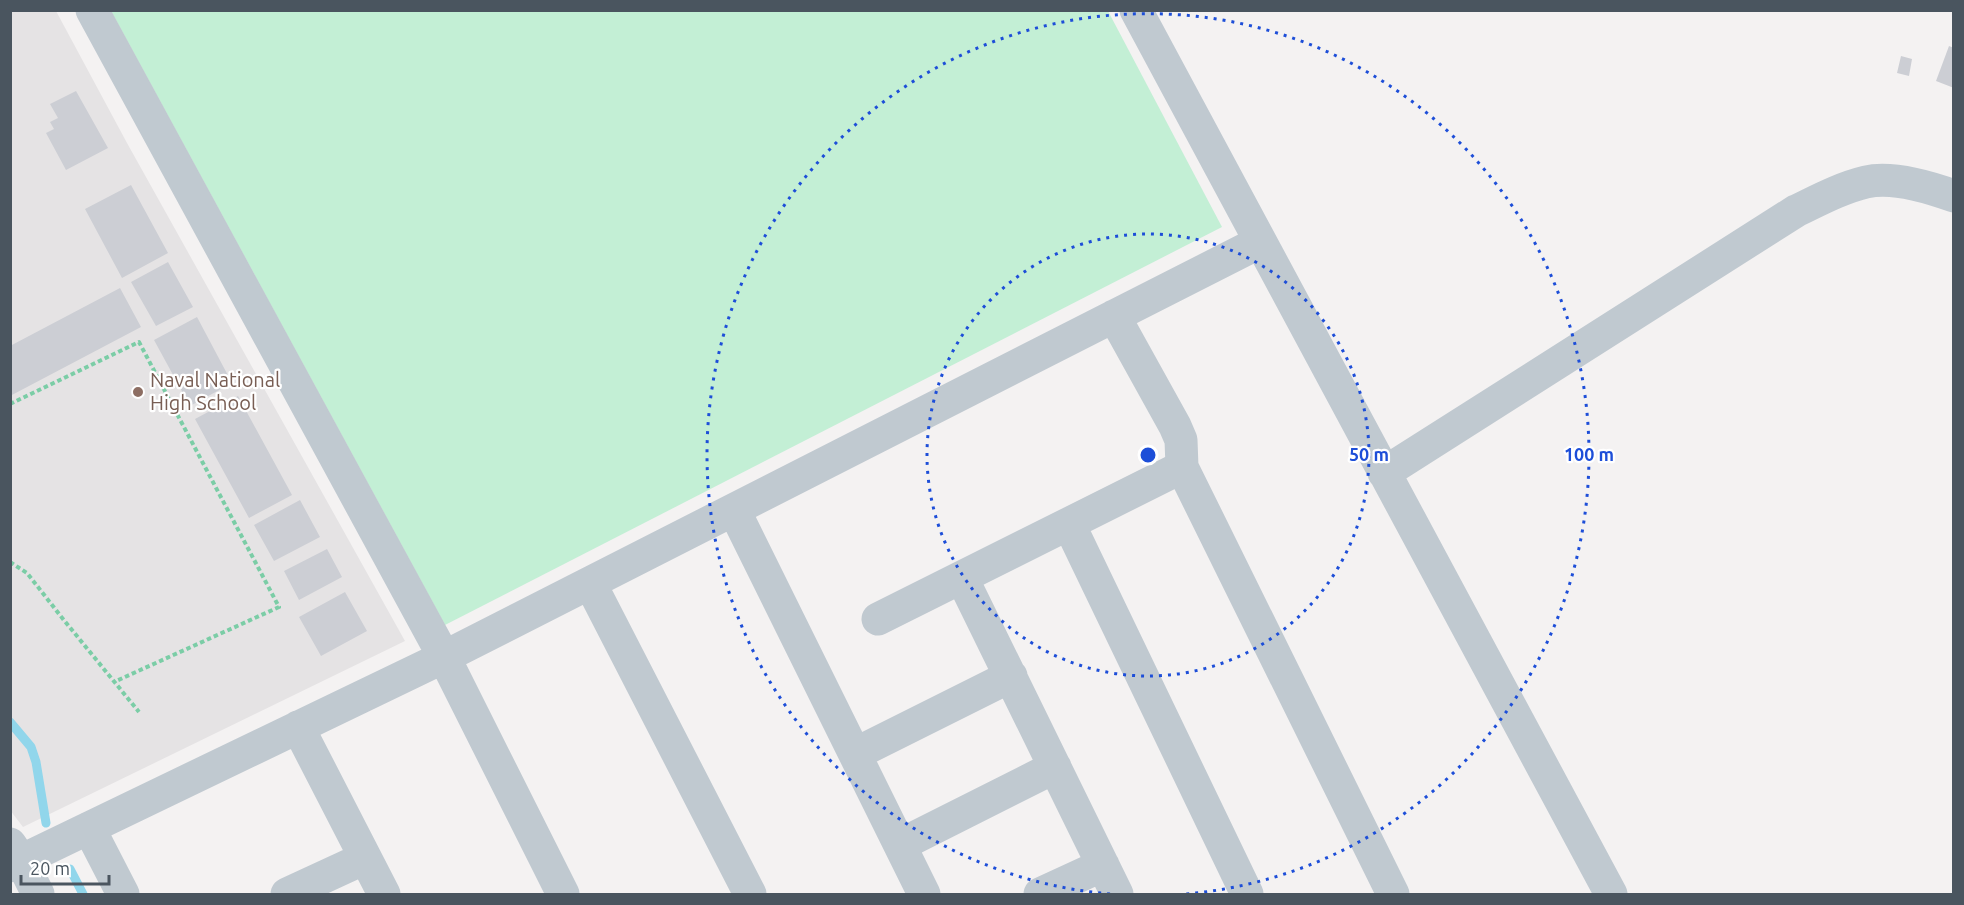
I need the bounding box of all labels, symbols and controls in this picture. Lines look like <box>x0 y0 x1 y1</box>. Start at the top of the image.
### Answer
place label: Naval National High School <box>150 368 280 414</box>
marker: Naval National High School <box>131 385 145 399</box>
text: 50 m <box>1349 444 1389 464</box>
text: 100 m <box>1564 444 1614 464</box>
centre of rings <box>1138 445 1158 465</box>
scale bar <box>21 848 110 886</box>
text: 20 m <box>30 858 70 878</box>

